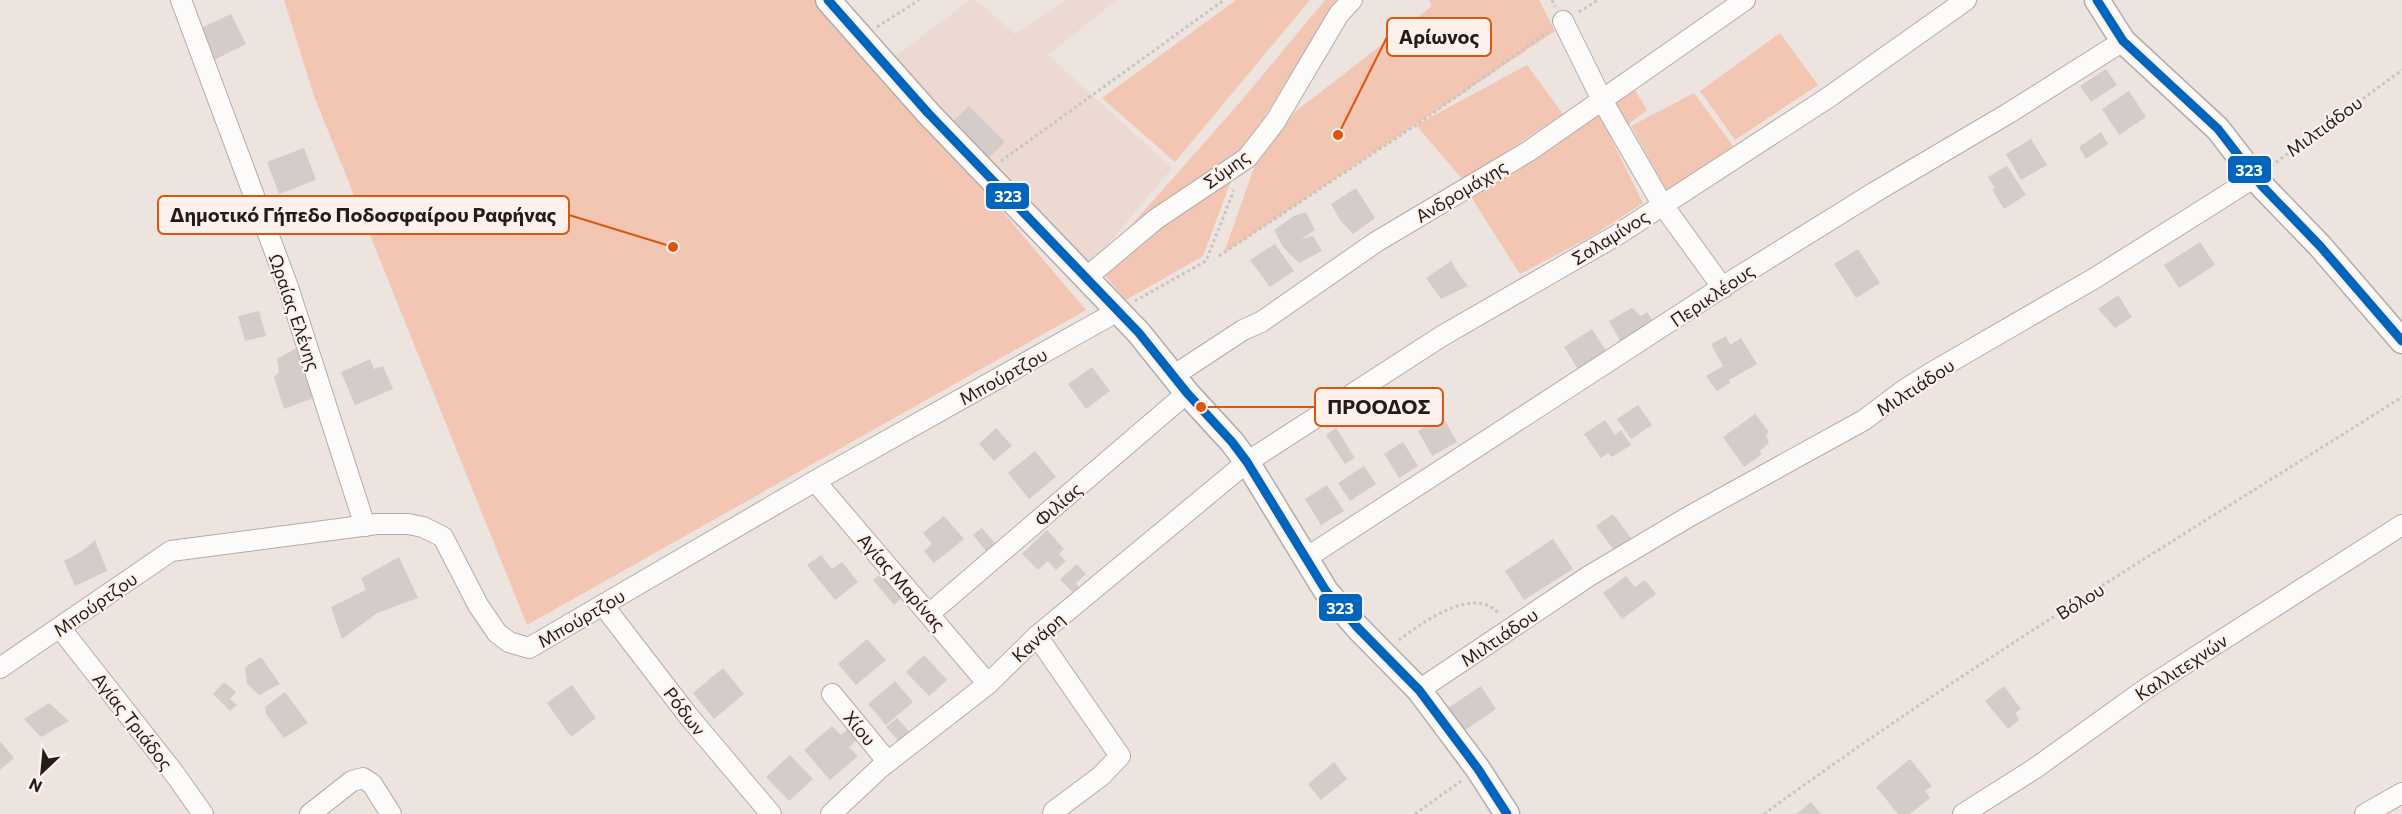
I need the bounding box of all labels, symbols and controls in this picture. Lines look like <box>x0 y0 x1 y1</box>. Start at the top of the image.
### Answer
callout: Αρίωνος <box>1387 18 1491 56</box>
text: Αρίωνος <box>1399 24 1479 48</box>
street label: Μιλτιάδου <box>2282 91 2366 161</box>
street label: Σύμης <box>1199 145 1253 193</box>
street label: Ανδρομάχης <box>1411 155 1511 227</box>
line badge: 323 <box>2227 155 2272 184</box>
text: 323 <box>2235 160 2263 179</box>
line badge: 323 <box>985 182 1030 210</box>
text: 323 <box>994 186 1022 205</box>
callout: Δημοτικό Γήπεδο Ποδοσφαίρου Ραφήνας <box>158 196 569 234</box>
text: Δημοτικό Γήπεδο Ποδοσφαίρου Ραφήνας <box>170 202 557 226</box>
street label: Σαλαμίνος <box>1567 205 1653 269</box>
street label: Ωραίας Ελένης <box>265 251 325 373</box>
street label: Περικλέους <box>1666 259 1758 331</box>
street label: Μπούρτζου <box>955 343 1051 409</box>
street label: Μιλτιάδου <box>1872 354 1958 420</box>
callout: ΠΡΟΟΔΟΣ <box>1315 388 1443 426</box>
text: ΠΡΟΟΔΟΣ <box>1327 394 1431 418</box>
street label: Φιλίας <box>1030 477 1086 531</box>
street label: Αγίας Μαρίνας <box>854 529 950 635</box>
street label: Μπούρτζου <box>49 567 141 641</box>
street label: Βόλου <box>2052 578 2108 624</box>
street label: Μπούρτζου <box>533 584 629 652</box>
line badge: 323 <box>1318 593 1363 622</box>
text: 323 <box>1326 598 1354 617</box>
street label: Μιλτιάδου <box>1456 603 1542 671</box>
street label: Κανάρη <box>1007 608 1069 666</box>
street label: Καλλιτεχνών <box>2131 629 2231 705</box>
street label: Αγίας Τριάδος <box>88 668 178 774</box>
street label: Ρόδων <box>659 682 711 740</box>
street label: Χίου <box>839 706 881 750</box>
north arrow <box>12 742 72 802</box>
text: N <box>26 775 45 797</box>

